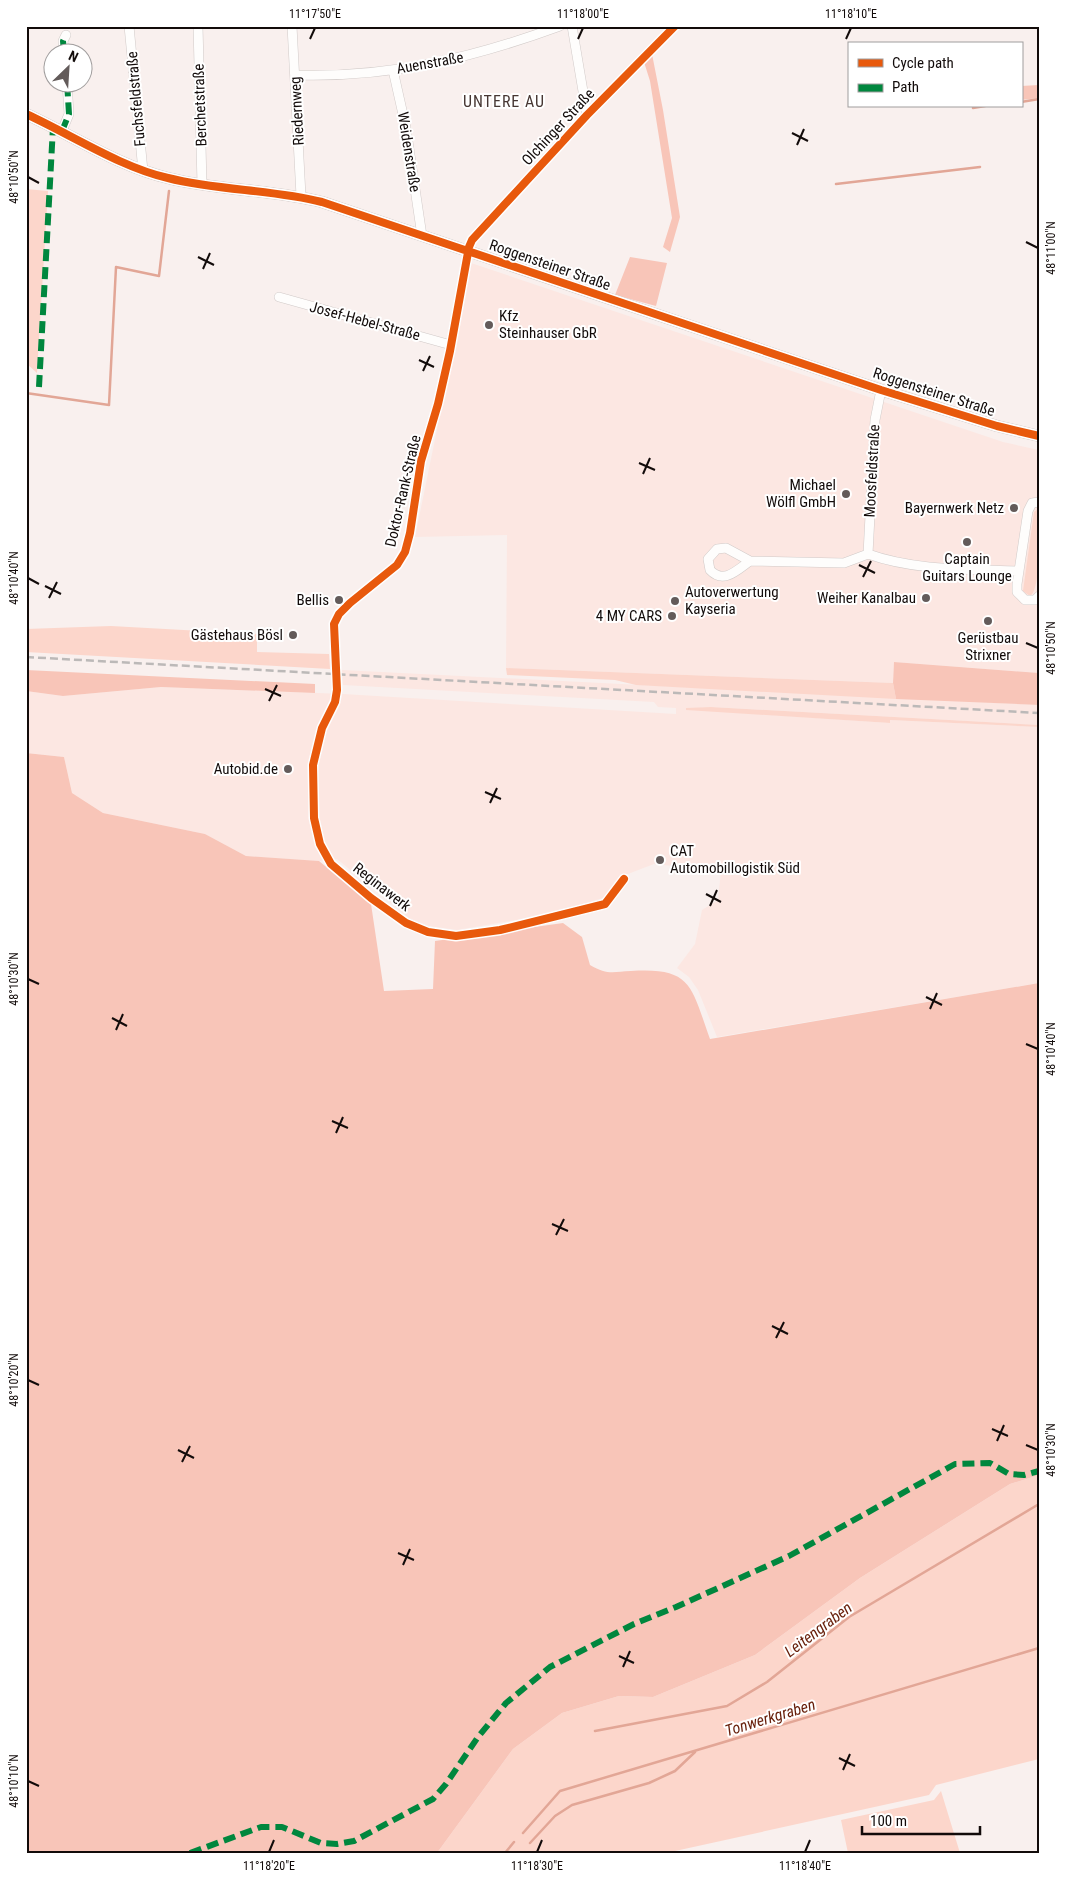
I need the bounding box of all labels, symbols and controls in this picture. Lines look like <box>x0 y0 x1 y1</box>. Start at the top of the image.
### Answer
text: 11°17'50"E <box>289 7 341 21</box>
text: 11°18'00"E <box>557 7 609 21</box>
text: 11°18'10"E <box>825 7 877 21</box>
north arrow <box>42 42 92 92</box>
legend <box>848 42 1022 108</box>
text: N <box>66 47 81 65</box>
street label: Auenstraße <box>395 48 465 78</box>
street label: Fuchsfeldstraße <box>123 51 149 147</box>
text: Cycle path <box>892 54 954 72</box>
street label: Berchetstraße <box>190 63 210 147</box>
street label: Riedernweg <box>286 76 308 146</box>
text: Path <box>892 78 919 96</box>
street label: Olchinger Straße <box>518 85 598 169</box>
district label: UNTERE AU <box>463 92 545 111</box>
street label: Weidenstraße <box>394 111 424 193</box>
text: 48°10'50"N <box>7 150 21 204</box>
text: 48°11'00"N <box>1044 221 1058 275</box>
street label: Roggensteiner Straße <box>487 236 613 294</box>
street label: Josef-Hebel-Straße <box>308 298 422 344</box>
place label: Kfz Steinhauser GbR <box>499 307 597 342</box>
marker: Kfz Steinhauser GbR <box>483 319 495 331</box>
street label: Roggensteiner Straße <box>871 364 997 420</box>
street label: Moosfeldstraße <box>861 424 883 518</box>
street label: Doktor-Rank-Straße <box>381 433 425 549</box>
place label: Michael Wölfl GmbH <box>766 476 836 511</box>
marker: Michael Wölfl GmbH <box>840 488 852 500</box>
place label: Bayernwerk Netz <box>905 499 1004 517</box>
marker: Bayernwerk Netz <box>1008 502 1020 514</box>
marker: Captain Guitars Lounge <box>961 536 973 548</box>
place label: Captain Guitars Lounge <box>922 550 1012 585</box>
text: 48°10'40"N <box>7 551 21 605</box>
place label: Autoverwertung Kayseria <box>685 583 779 618</box>
place label: Weiher Kanalbau <box>817 589 916 607</box>
place label: Bellis <box>297 591 329 609</box>
marker: Weiher Kanalbau <box>920 592 932 604</box>
marker: Bellis <box>333 594 345 606</box>
marker: Autoverwertung Kayseria <box>669 595 681 607</box>
place label: 4 MY CARS <box>596 607 662 625</box>
marker: 4 MY CARS <box>666 610 678 622</box>
marker: Gerüstbau Strixner <box>982 615 994 627</box>
text: 48°10'50"N <box>1044 621 1058 675</box>
place label: Gästehaus Bösl <box>191 626 283 644</box>
marker: Gästehaus Bösl <box>287 629 299 641</box>
place label: Gerüstbau Strixner <box>958 629 1018 664</box>
place label: Autobid.de <box>214 760 278 778</box>
marker: Autobid.de <box>282 763 294 775</box>
place label: CAT Automobillogistik Süd <box>670 842 800 877</box>
marker: CAT Automobillogistik Süd <box>654 854 666 866</box>
street label: Reginawerk <box>350 859 415 915</box>
text: 48°10'30"N <box>7 952 21 1006</box>
text: 48°10'40"N <box>1044 1022 1058 1076</box>
text: 48°10'20"N <box>7 1353 21 1407</box>
text: 48°10'30"N <box>1044 1423 1058 1477</box>
water label: Leitengraben <box>781 1598 856 1661</box>
water label: Tonwerkgraben <box>723 1695 818 1740</box>
text: 48°10'10"N <box>7 1754 21 1808</box>
scale bar <box>862 1804 980 1836</box>
text: 100 m <box>870 1812 907 1830</box>
text: 11°18'20"E <box>243 1859 295 1873</box>
text: 11°18'30"E <box>511 1859 563 1873</box>
text: 11°18'40"E <box>779 1859 831 1873</box>

